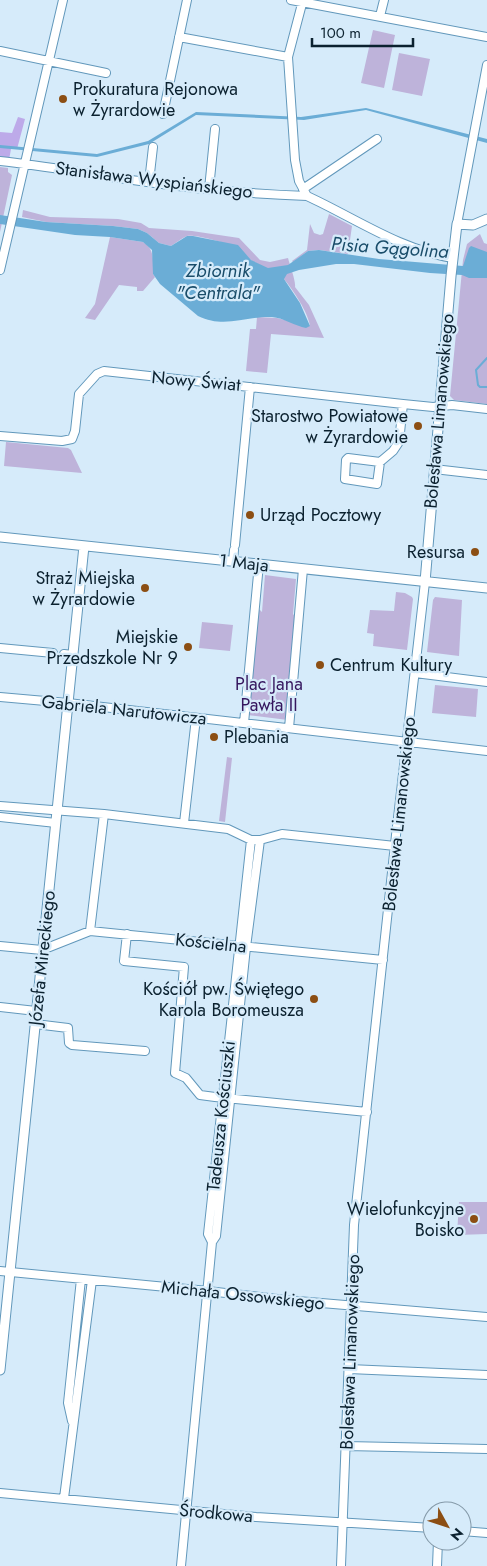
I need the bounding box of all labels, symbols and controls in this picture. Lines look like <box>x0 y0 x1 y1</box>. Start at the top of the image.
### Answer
scale bar <box>312 15 413 47</box>
text: 100 m <box>320 22 361 44</box>
place label: Prokuratura Rejonowa w Żyrardowie <box>73 76 238 123</box>
marker: Prokuratura Rejonowa w Żyrardowie <box>57 93 69 105</box>
street label: Stanisława Wyspiańskiego <box>54 155 254 205</box>
water label: Pisia Gągolina <box>330 230 450 265</box>
water label: Zbiornik "Centrala" <box>176 257 261 306</box>
street label: Bolesława Limanowskiego <box>418 312 460 510</box>
street label: Nowy Świat <box>150 364 242 398</box>
place label: Starostwo Powiatowe w Żyrardowie <box>251 403 408 450</box>
marker: Starostwo Powiatowe w Żyrardowie <box>412 420 424 432</box>
place label: Urząd Pocztowy <box>260 502 381 528</box>
marker: Urząd Pocztowy <box>244 509 256 521</box>
place label: Resursa <box>407 539 465 565</box>
marker: Resursa <box>469 546 481 558</box>
street label: 1 Maja <box>218 547 270 579</box>
place label: Straż Miejska w Żyrardowie <box>33 565 135 612</box>
marker: Straż Miejska w Żyrardowie <box>139 582 151 594</box>
place label: Miejskie Przedszkole Nr 9 <box>47 624 178 671</box>
marker: Miejskie Przedszkole Nr 9 <box>182 641 194 653</box>
place label: Centrum Kultury <box>330 652 452 678</box>
marker: Centrum Kultury <box>314 659 326 671</box>
park label: Plac Jana Pawła II <box>235 671 303 718</box>
street label: Gabriela Narutowicza <box>40 688 208 732</box>
street label: Bolesława Limanowskiego <box>376 715 422 913</box>
place label: Plebania <box>224 724 289 750</box>
marker: Plebania <box>208 731 220 743</box>
street label: Józefa Mireckiego <box>22 889 62 1029</box>
street label: Kościelna <box>174 926 248 960</box>
place label: Kościół pw. Świętego Karola Boromeusza <box>143 976 304 1023</box>
marker: Kościół pw. Świętego Karola Boromeusza <box>308 993 320 1005</box>
street label: Tadeusza Kościuszki <box>200 1039 242 1193</box>
place label: Wielofunkcyjne Boisko <box>347 1196 464 1243</box>
marker: Wielofunkcyjne Boisko <box>468 1213 480 1225</box>
street label: Bolesława Limanowskiego <box>334 1254 366 1450</box>
street label: Michała Ossowskiego <box>160 1274 326 1317</box>
street label: Środkowa <box>178 1497 254 1529</box>
north arrow <box>422 1501 472 1551</box>
text: N <box>446 1524 468 1545</box>

